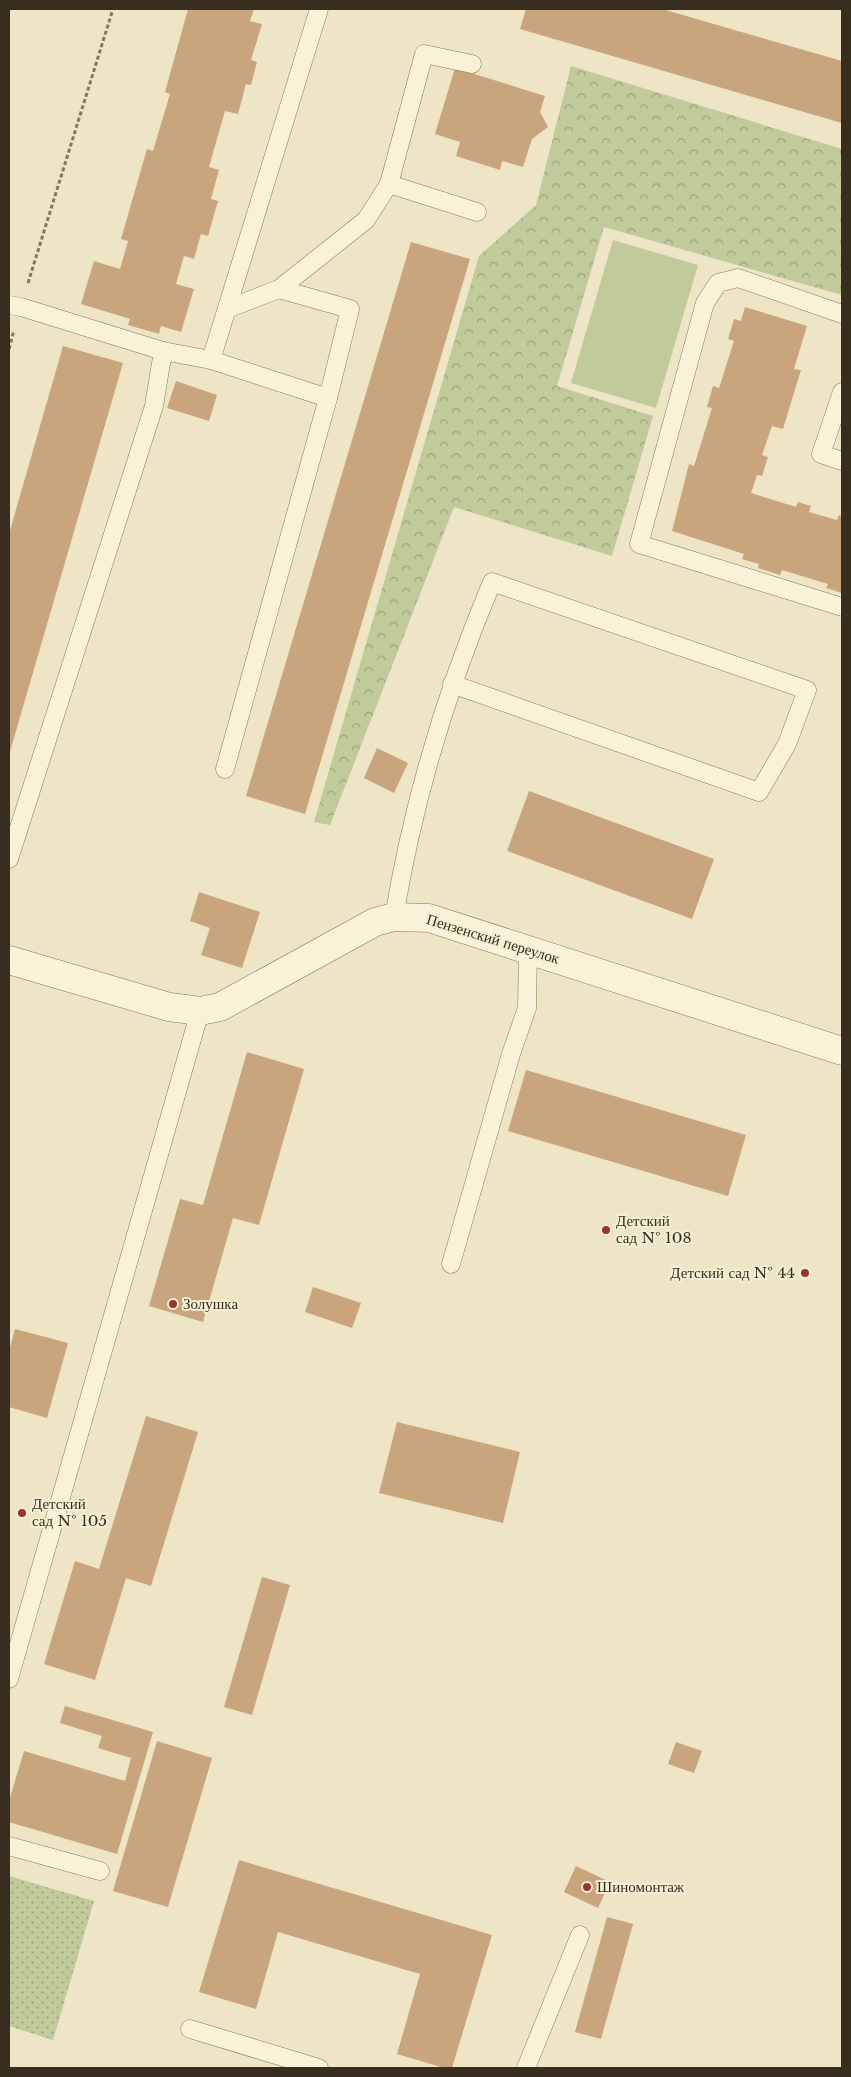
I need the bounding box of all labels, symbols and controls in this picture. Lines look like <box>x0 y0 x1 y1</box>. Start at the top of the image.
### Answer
street label: Пензенский переулок <box>424 909 563 968</box>
place label: Детский сад № 108 <box>616 1211 692 1247</box>
marker: Детский сад № 108 <box>600 1224 612 1236</box>
place label: Детский сад № 44 <box>670 1263 795 1282</box>
marker: Детский сад № 44 <box>799 1267 811 1279</box>
place label: Золушка <box>183 1294 238 1313</box>
marker: Золушка <box>167 1298 179 1310</box>
place label: Детский сад № 105 <box>32 1494 107 1530</box>
marker: Детский сад № 105 <box>16 1507 28 1519</box>
place label: Шиномонтаж <box>597 1877 685 1896</box>
marker: Шиномонтаж <box>581 1881 593 1893</box>

